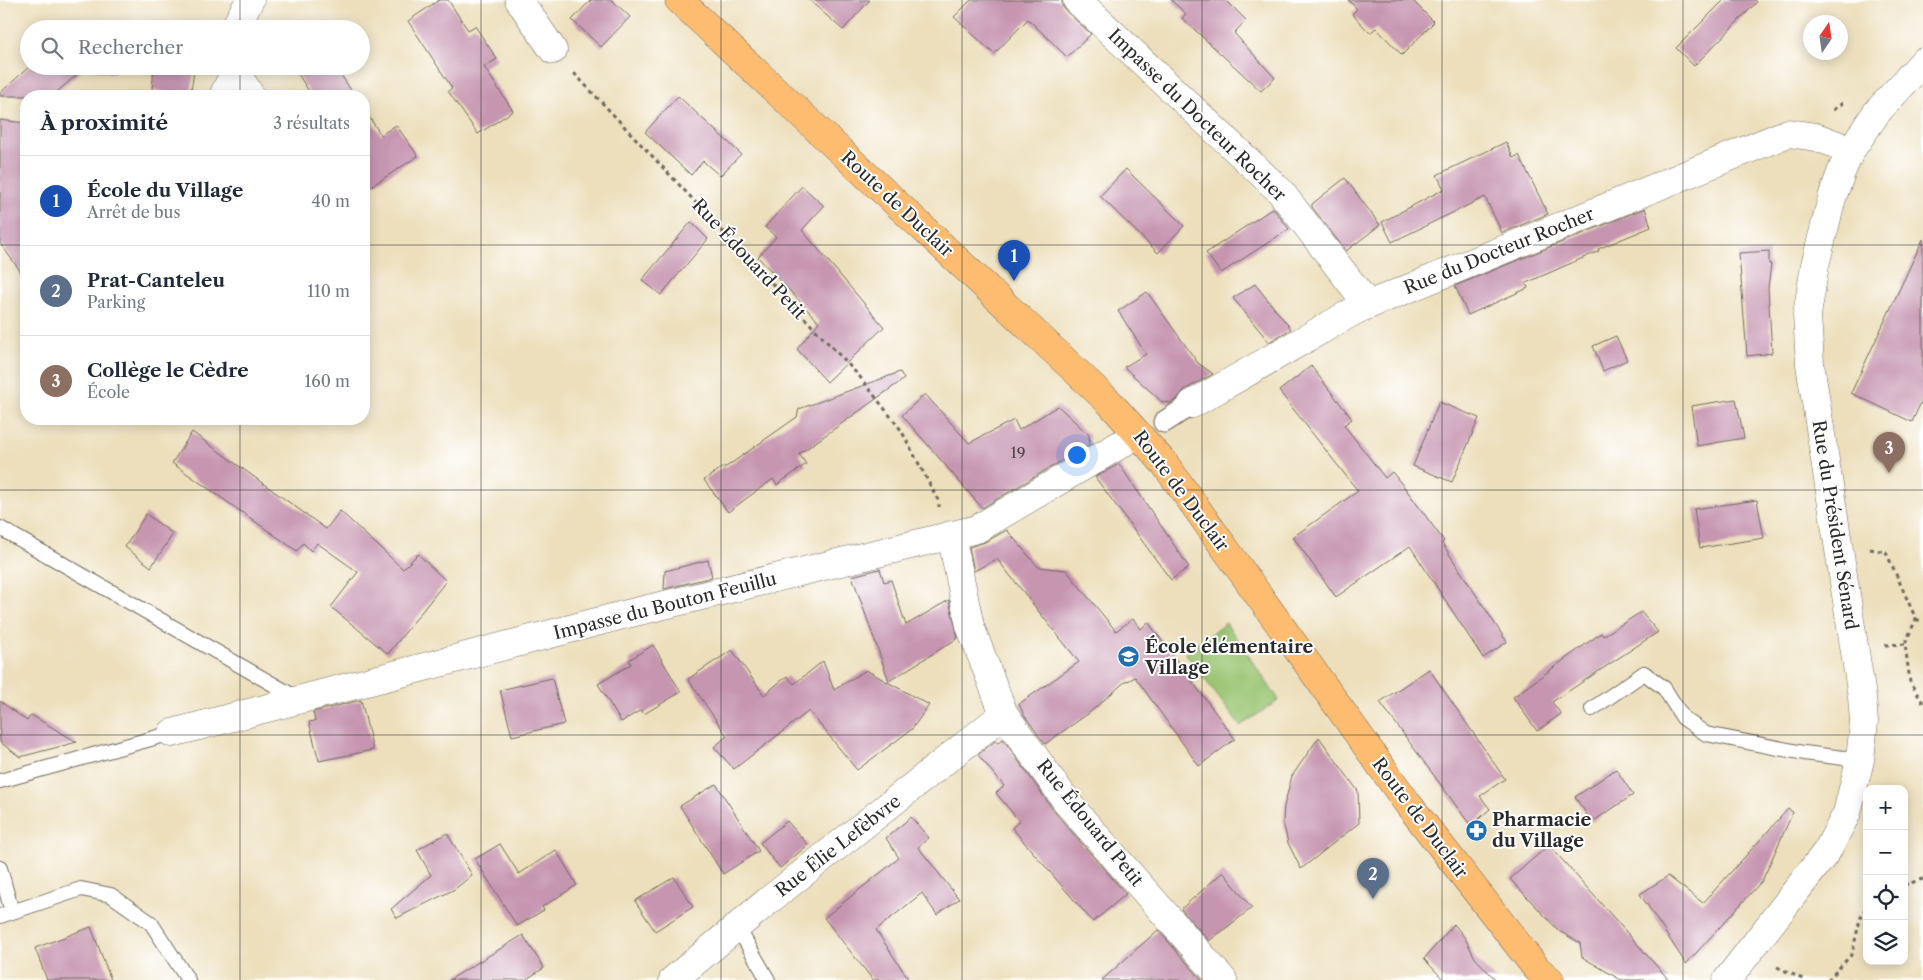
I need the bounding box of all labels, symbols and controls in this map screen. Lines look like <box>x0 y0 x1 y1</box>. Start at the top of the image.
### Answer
north arrow <box>1803 15 1848 60</box>
search box <box>20 20 370 75</box>
street label: Impasse du Docteur Rocher <box>1104 24 1291 206</box>
icon: search <box>38 34 66 62</box>
text: Rechercher <box>78 36 183 59</box>
text: À proximité <box>40 110 168 135</box>
text: 3 résultats <box>273 113 350 133</box>
street label: Route de Duclair <box>836 146 958 262</box>
text: École du Village <box>87 179 243 202</box>
text: 1 <box>52 191 60 211</box>
text: 40 m <box>311 191 350 211</box>
street label: Rue Édouard Petit <box>687 193 812 324</box>
text: Arrêt de bus <box>87 202 180 222</box>
street label: Rue du Docteur Rocher <box>1401 203 1598 299</box>
pin: 1 <box>998 240 1030 281</box>
text: Prat-Canteleu <box>87 269 225 292</box>
text: 2 <box>51 281 61 301</box>
text: 110 m <box>307 281 350 301</box>
text: Parking <box>87 292 145 312</box>
text: Collège le Cèdre <box>87 359 249 382</box>
text: 3 <box>51 371 61 391</box>
text: 160 m <box>305 371 350 391</box>
text: École <box>87 382 130 402</box>
street label: Rue du Président Sénard <box>1808 419 1862 631</box>
street label: Route de Duclair <box>1129 426 1234 556</box>
pin: 3 <box>1873 432 1905 473</box>
your location <box>1064 442 1090 468</box>
house number: 19 <box>1010 443 1026 462</box>
street label: Impasse du Bouton Feuillu <box>551 568 779 644</box>
place label: École élémentaire Village <box>1144 635 1313 679</box>
school or university icon: École élémentaire Village <box>1117 645 1141 669</box>
street label: Route de Duclair <box>1368 753 1473 883</box>
street label: Rue Édouard Petit <box>1032 754 1149 891</box>
map controls <box>1863 785 1908 965</box>
button: + <box>1863 785 1908 830</box>
street label: Rue Élie Lefèbvre <box>770 789 905 902</box>
place label: Pharmacie du Village <box>1492 809 1592 852</box>
pharmacy icon: Pharmacie du Village <box>1464 818 1488 842</box>
button: − <box>1863 830 1908 875</box>
pin: 2 <box>1357 858 1389 899</box>
button: locate <box>1863 875 1908 920</box>
button: layers <box>1863 920 1908 965</box>

